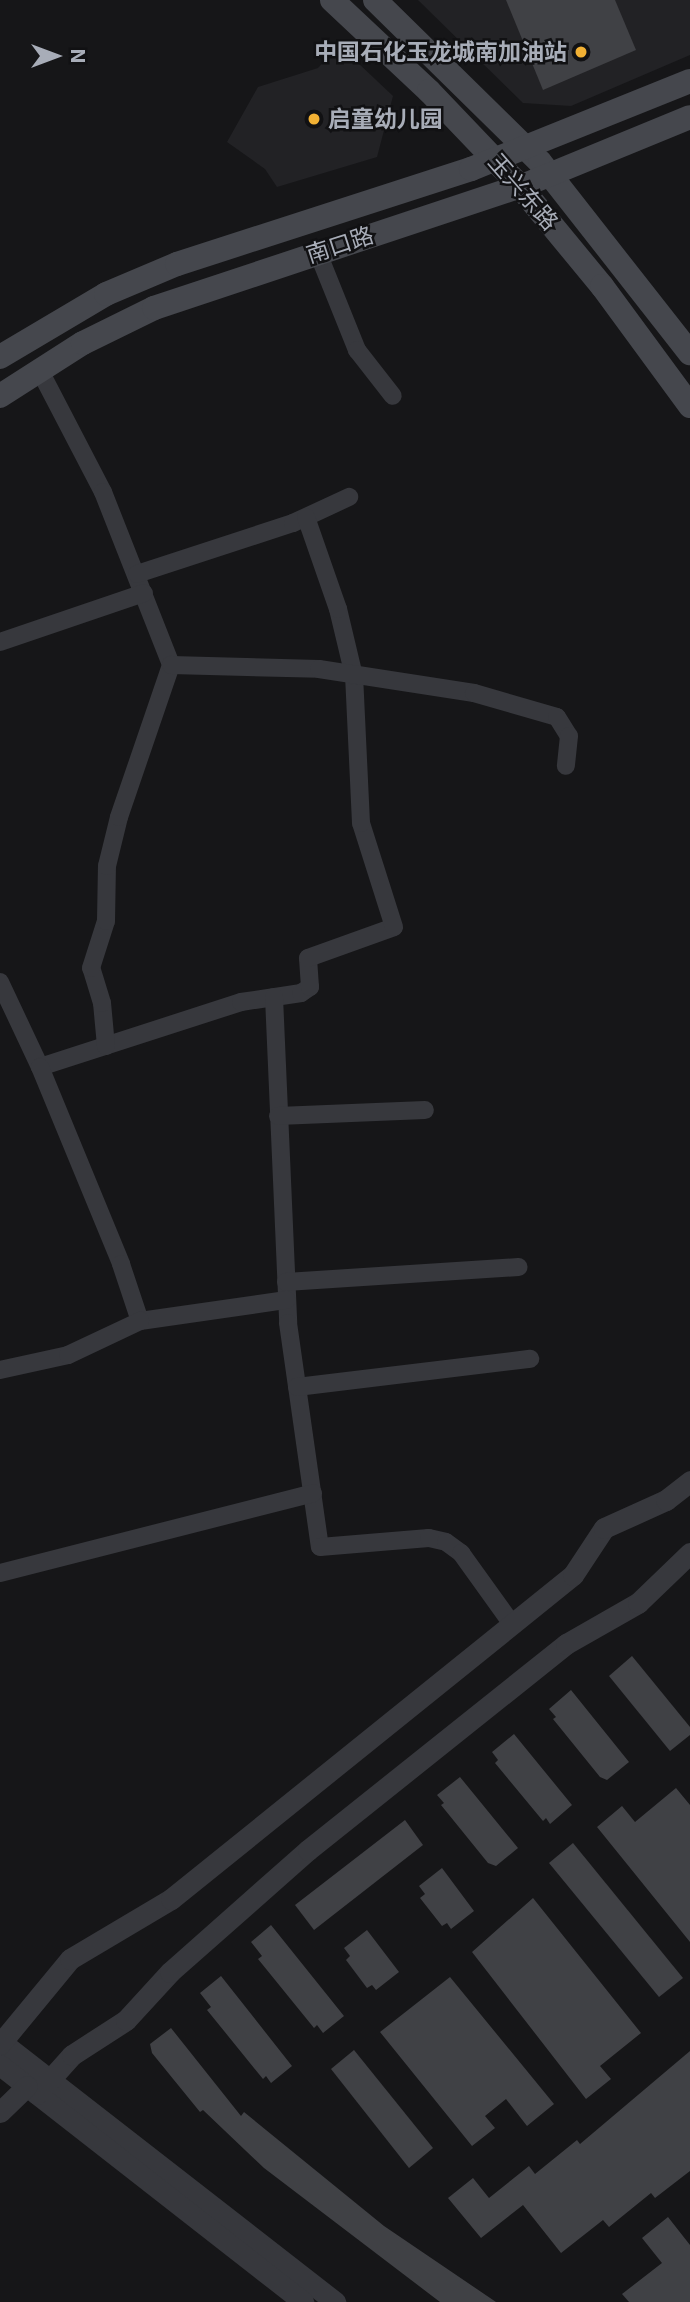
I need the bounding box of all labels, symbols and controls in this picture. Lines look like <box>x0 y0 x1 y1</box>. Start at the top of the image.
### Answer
north arrow <box>21 21 91 91</box>
place label: 中国石化玉龙城南加油站 <box>314 38 567 66</box>
marker: 中国石化玉龙城南加油站 <box>573 44 589 60</box>
text: N <box>66 49 89 63</box>
place label: 启童幼儿园 <box>328 105 443 133</box>
marker: 启童幼儿园 <box>306 111 322 127</box>
street label: 玉兴东路 <box>482 148 564 236</box>
street label: 南口路 <box>303 221 377 269</box>

